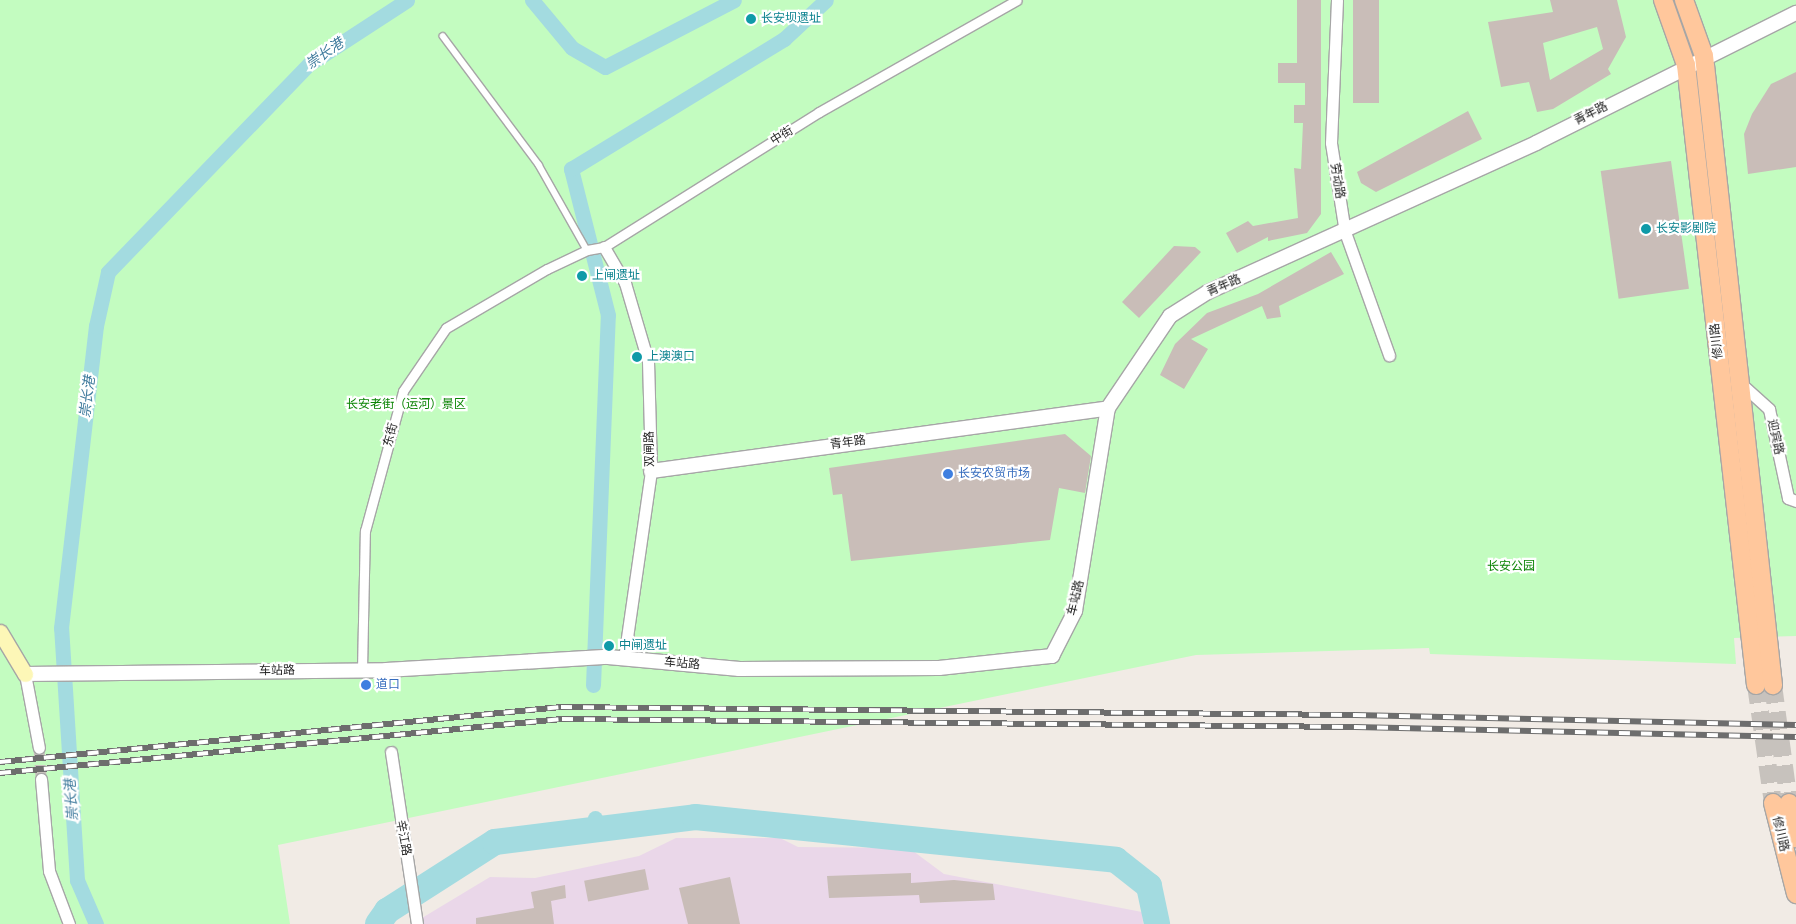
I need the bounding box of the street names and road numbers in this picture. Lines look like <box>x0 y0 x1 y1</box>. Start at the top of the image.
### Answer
street label: 青年路 <box>1572 99 1610 129</box>
street label: 中街 <box>768 124 796 148</box>
street label: 劳动路 <box>1327 162 1347 200</box>
street label: 青年路 <box>1205 272 1243 300</box>
street label: 修川路 <box>1708 322 1726 360</box>
street label: 迎宾路 <box>1764 418 1786 456</box>
street label: 东街 <box>381 422 401 448</box>
street label: 双闸路 <box>642 431 658 467</box>
street label: 青年路 <box>829 433 867 453</box>
street label: 车站路 <box>1065 579 1087 617</box>
street label: 车站路 <box>663 655 701 673</box>
street label: 车站路 <box>259 663 295 679</box>
street label: 修川路 <box>1769 815 1791 853</box>
street label: 辛江路 <box>392 819 414 857</box>

